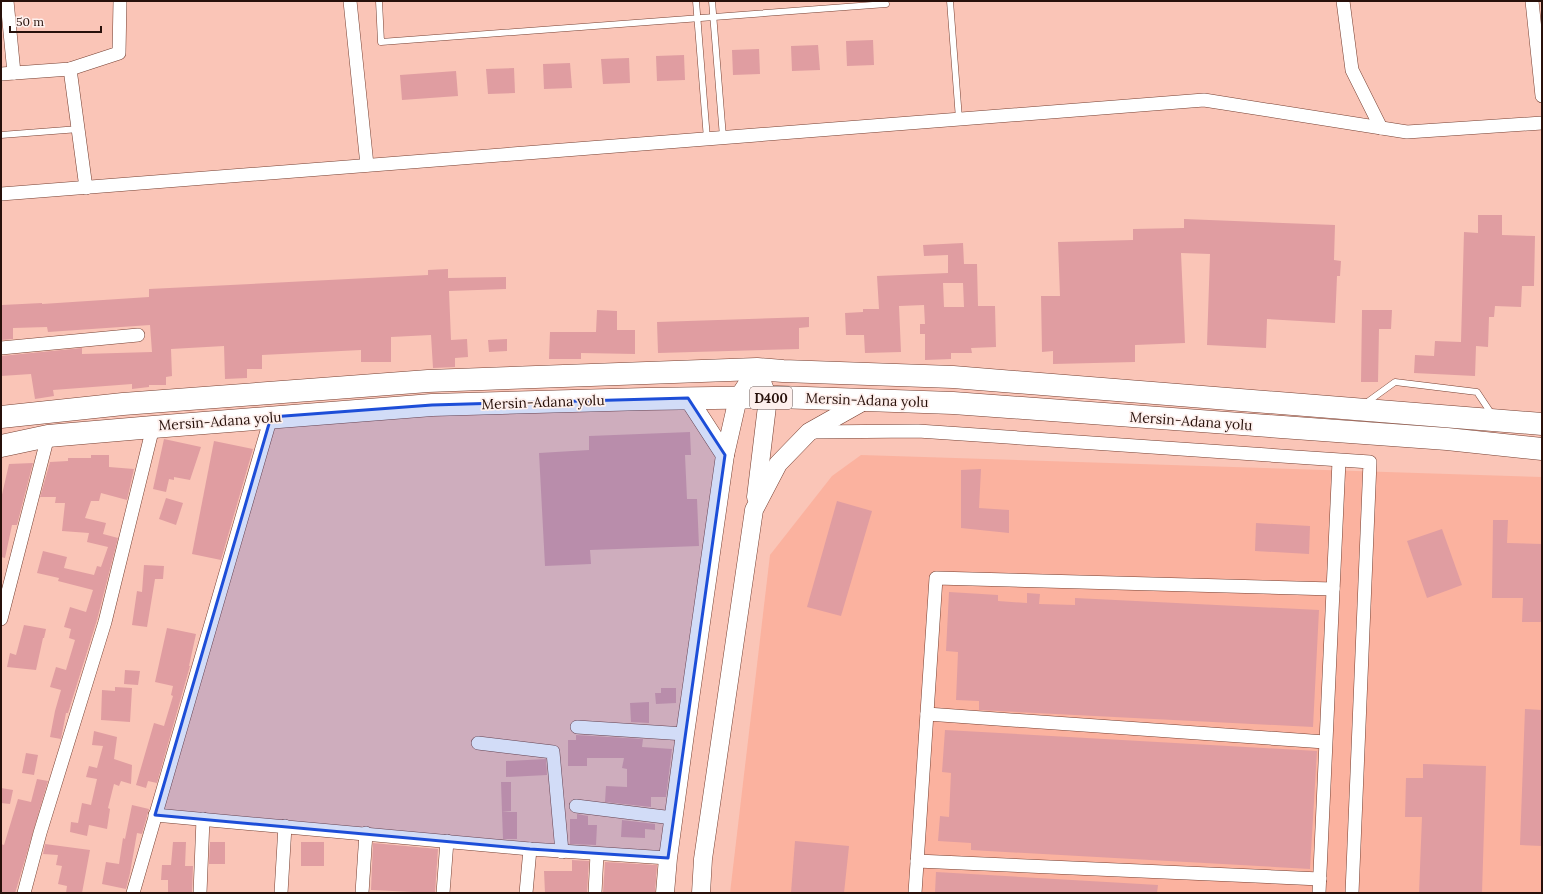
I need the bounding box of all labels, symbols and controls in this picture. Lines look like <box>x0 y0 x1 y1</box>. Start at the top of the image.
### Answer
scale bar <box>10 8 101 34</box>
text: 50 m <box>16 14 44 29</box>
road number: D400 <box>750 387 792 409</box>
street label: Mersin-Adana yolu <box>805 389 929 411</box>
street label: Mersin-Adana yolu <box>481 391 605 413</box>
street label: Mersin-Adana yolu <box>158 408 282 434</box>
street label: Mersin-Adana yolu <box>1129 408 1253 434</box>

